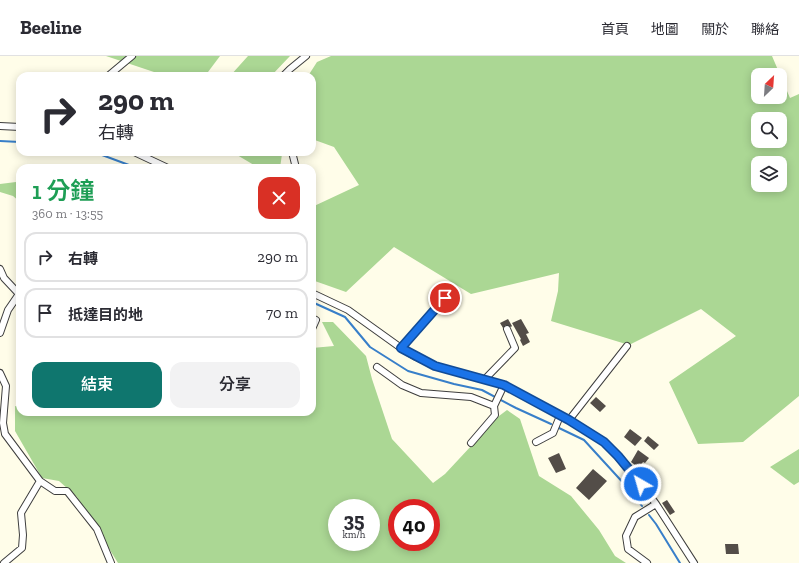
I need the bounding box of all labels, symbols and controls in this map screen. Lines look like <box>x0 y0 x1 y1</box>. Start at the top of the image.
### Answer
text: Beeline <box>20 16 82 39</box>
text: 首頁 <box>601 21 629 38</box>
text: 地圖 <box>651 21 679 38</box>
text: 關於 <box>701 21 729 38</box>
text: 聯絡 <box>751 21 779 38</box>
north arrow <box>751 68 787 104</box>
map controls <box>751 68 787 192</box>
text: 290 m <box>98 84 174 117</box>
icon: right <box>32 88 84 140</box>
button: search <box>751 112 787 148</box>
text: 右轉 <box>98 122 134 144</box>
button: layers <box>751 156 787 192</box>
text: 1 分鐘 <box>32 176 94 205</box>
button: close <box>258 177 300 219</box>
text: 360 m · 13:55 <box>32 206 103 221</box>
icon: right <box>34 246 56 268</box>
text: 290 m <box>257 248 298 266</box>
text: 右轉 <box>68 250 98 268</box>
pin <box>428 281 462 315</box>
icon: arrive <box>434 287 456 309</box>
icon: arrive <box>34 302 56 324</box>
text: 70 m <box>266 304 298 322</box>
text: 抵達目的地 <box>68 306 143 324</box>
button: 結束 <box>32 362 162 408</box>
button: 分享 <box>170 362 300 408</box>
position arrow <box>620 463 662 505</box>
speed limit sign: 40 <box>388 499 440 551</box>
text: 35 <box>343 508 365 532</box>
text: km/h <box>343 529 365 541</box>

